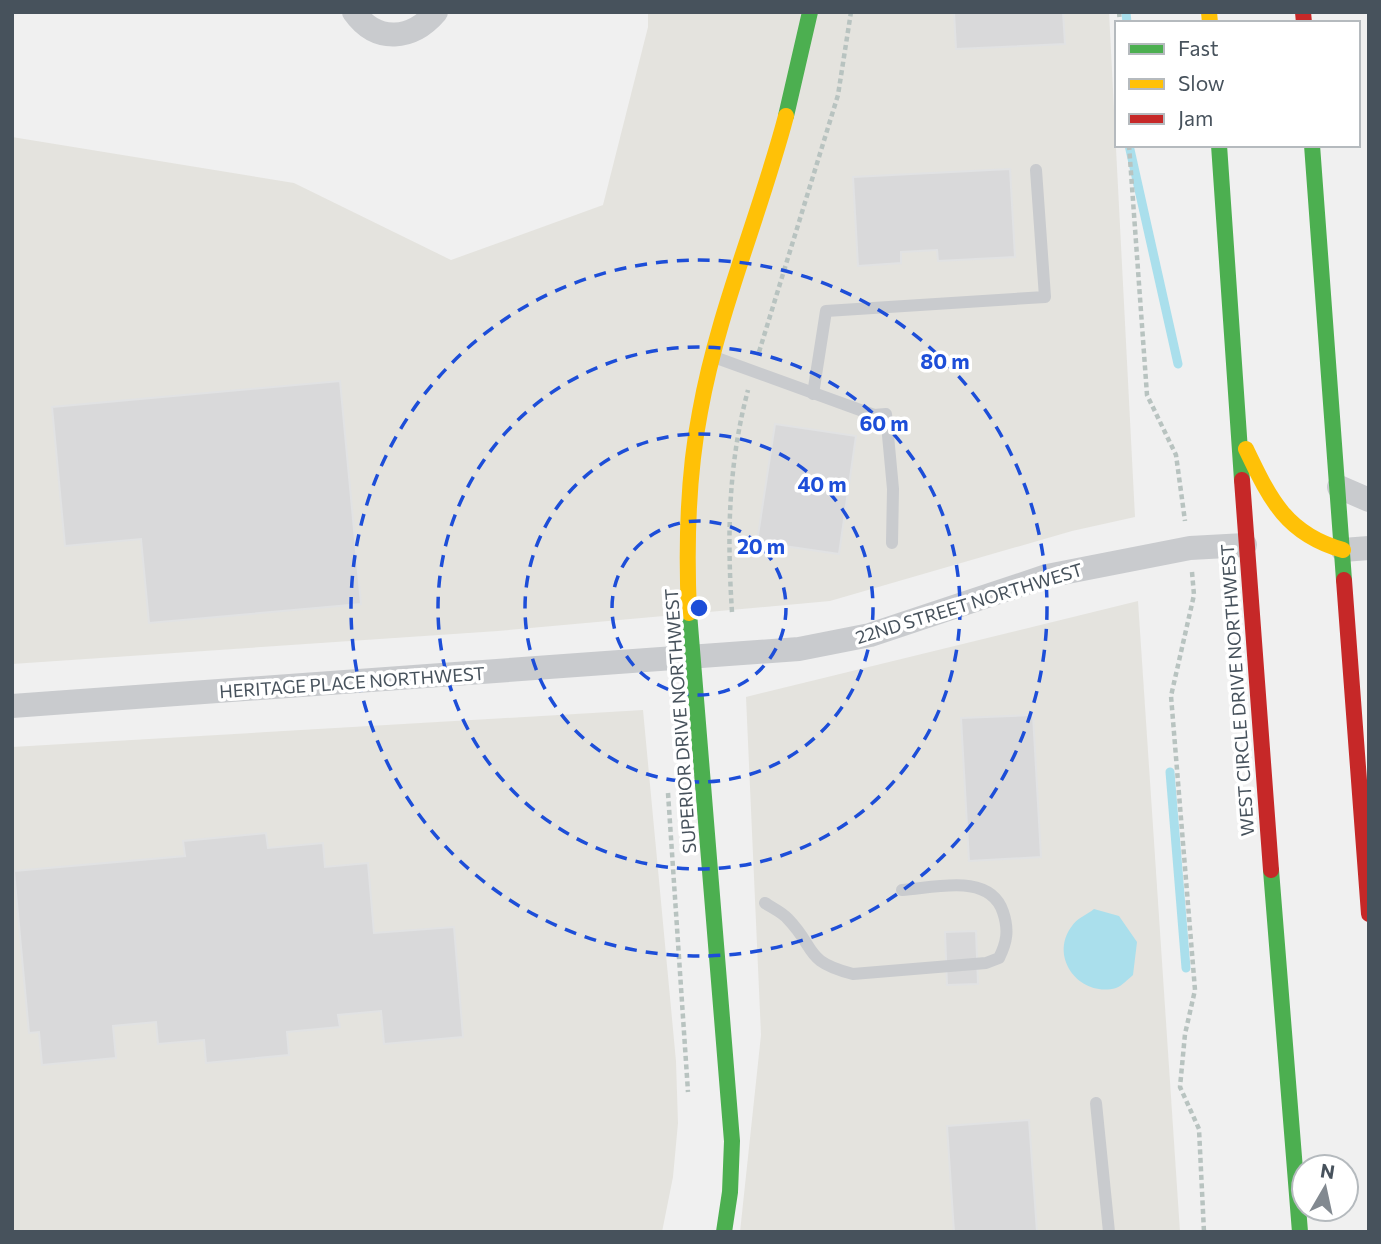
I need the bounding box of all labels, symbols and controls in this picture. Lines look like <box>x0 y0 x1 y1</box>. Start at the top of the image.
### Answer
legend <box>1115 21 1360 147</box>
text: Fast <box>1178 35 1219 60</box>
text: Slow <box>1178 70 1225 95</box>
text: Jam <box>1178 105 1213 130</box>
text: 80 m <box>920 348 970 373</box>
text: 60 m <box>859 410 909 435</box>
text: 40 m <box>797 471 847 496</box>
text: 20 m <box>737 533 785 558</box>
street label: WEST CIRCLE DRIVE NORTHWEST <box>1216 543 1258 837</box>
street label: 22ND STREET NORTHWEST <box>853 558 1085 648</box>
street label: SUPERIOR DRIVE NORTHWEST <box>660 588 700 854</box>
centre of rings <box>687 596 711 620</box>
street label: HERITAGE PLACE NORTHWEST <box>218 662 486 702</box>
north arrow <box>1290 1153 1360 1223</box>
text: N <box>1319 1158 1337 1183</box>

